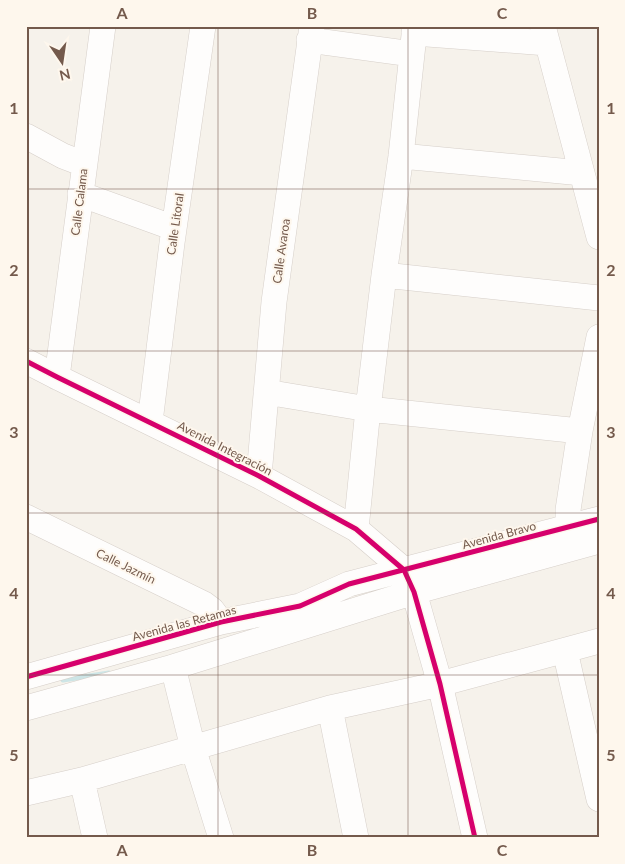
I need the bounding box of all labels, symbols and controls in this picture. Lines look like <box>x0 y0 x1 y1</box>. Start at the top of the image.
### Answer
text: A <box>115 3 128 22</box>
text: B <box>307 3 317 22</box>
text: C <box>497 3 508 22</box>
north arrow <box>38 38 88 88</box>
text: N <box>58 66 72 85</box>
text: 1 <box>9 98 19 117</box>
text: 1 <box>606 98 616 117</box>
street label: Calle Calama <box>67 167 91 236</box>
street label: Calle Litoral <box>163 192 187 256</box>
street label: Calle Avaroa <box>269 218 293 284</box>
text: 2 <box>9 260 19 279</box>
text: 2 <box>606 260 616 279</box>
street label: Avenida Integración <box>175 418 275 478</box>
text: 3 <box>9 422 19 441</box>
text: 3 <box>606 422 616 441</box>
street label: Avenida Bravo <box>460 518 538 552</box>
street label: Calle Jazmín <box>94 545 158 587</box>
text: 4 <box>9 583 19 602</box>
text: 4 <box>606 583 616 602</box>
street label: Avenida las Retamas <box>130 602 238 644</box>
text: 5 <box>9 745 19 764</box>
text: 5 <box>606 745 616 764</box>
text: A <box>115 840 128 859</box>
text: B <box>307 840 317 859</box>
text: C <box>497 840 508 859</box>

